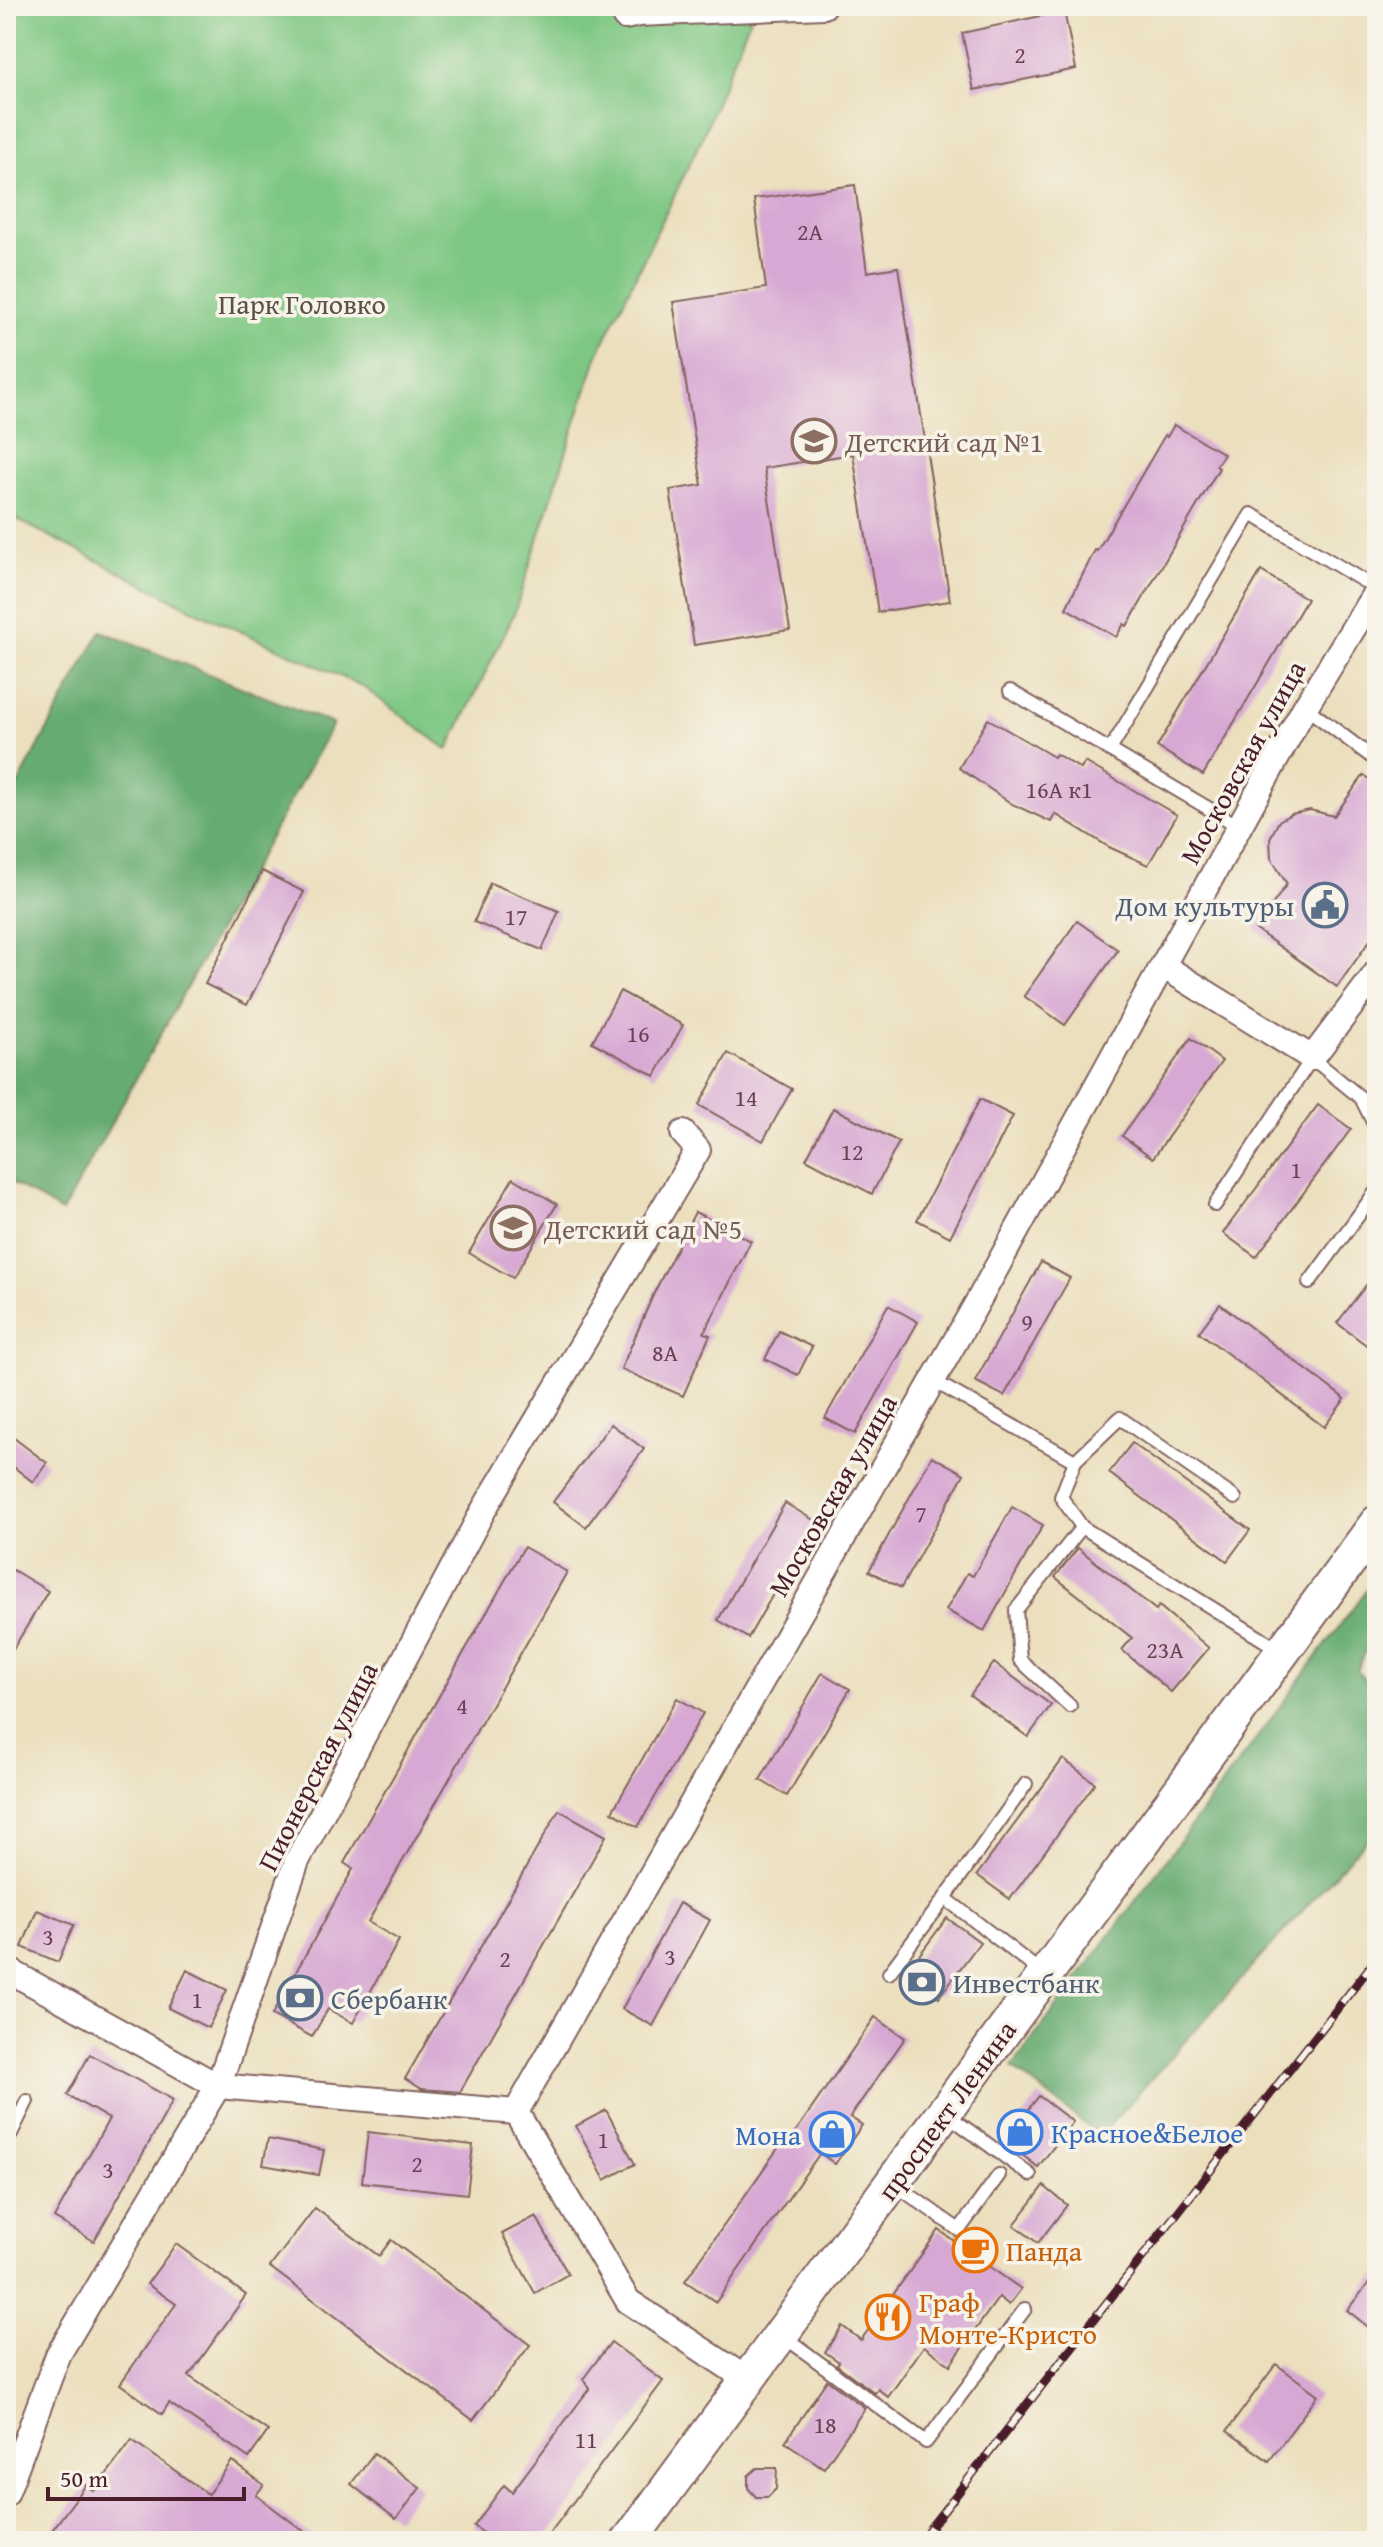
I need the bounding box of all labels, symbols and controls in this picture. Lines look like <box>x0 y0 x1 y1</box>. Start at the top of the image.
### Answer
house number: 2 <box>1014 37 1026 72</box>
house number: 2А <box>797 214 824 249</box>
park label: Парк Головко <box>218 283 386 324</box>
school or university icon: Детский сад №1 <box>790 417 838 465</box>
place label: Детский сад №1 <box>844 421 1043 462</box>
street label: Московская улица <box>1169 652 1315 871</box>
house number: 16А к1 <box>1025 772 1093 807</box>
public building icon: Дом культуры <box>1301 881 1349 929</box>
place label: Дом культуры <box>1115 885 1294 926</box>
house number: 17 <box>504 899 528 934</box>
house number: 16 <box>626 1016 650 1051</box>
house number: 14 <box>734 1080 758 1115</box>
house number: 12 <box>840 1134 864 1169</box>
house number: 1 <box>1290 1152 1302 1187</box>
school or university icon: Детский сад №5 <box>489 1204 537 1252</box>
place label: Детский сад №5 <box>543 1208 742 1249</box>
house number: 9 <box>1021 1304 1033 1339</box>
house number: 8А <box>652 1335 679 1370</box>
street label: Московская улица <box>757 1386 907 1604</box>
house number: 7 <box>915 1496 927 1531</box>
house number: 23А <box>1146 1632 1184 1667</box>
street label: Пионерская улица <box>247 1654 388 1878</box>
house number: 4 <box>456 1688 468 1723</box>
house number: 3 <box>42 1919 54 1954</box>
house number: 3 <box>664 1939 676 1974</box>
house number: 2 <box>499 1941 511 1976</box>
bank icon: Инвестбанк <box>898 1958 946 2006</box>
place label: Инвестбанк <box>953 1962 1100 2003</box>
bank icon: Сбербанк <box>276 1974 324 2022</box>
place label: Сбербанк <box>331 1978 448 2019</box>
house number: 1 <box>191 1982 203 2017</box>
street label: проспект Ленина <box>866 2011 1026 2209</box>
shop icon: Красное&Белое <box>996 2108 1044 2156</box>
shop icon: Мона <box>808 2110 856 2158</box>
place label: Красное&Белое <box>1051 2112 1244 2153</box>
place label: Мона <box>735 2114 802 2155</box>
house number: 1 <box>597 2122 609 2157</box>
house number: 2 <box>411 2146 423 2181</box>
house number: 3 <box>102 2152 114 2187</box>
cafe icon: Панда <box>951 2226 999 2274</box>
place label: Панда <box>1006 2230 1083 2271</box>
place label: Граф Монте-Кристо <box>919 2281 1097 2354</box>
restaurant icon: Граф Монте-Кристо <box>864 2293 912 2341</box>
house number: 18 <box>813 2407 837 2442</box>
house number: 11 <box>574 2422 598 2457</box>
scale bar <box>48 2451 244 2501</box>
text: 50 m <box>60 2461 108 2496</box>

